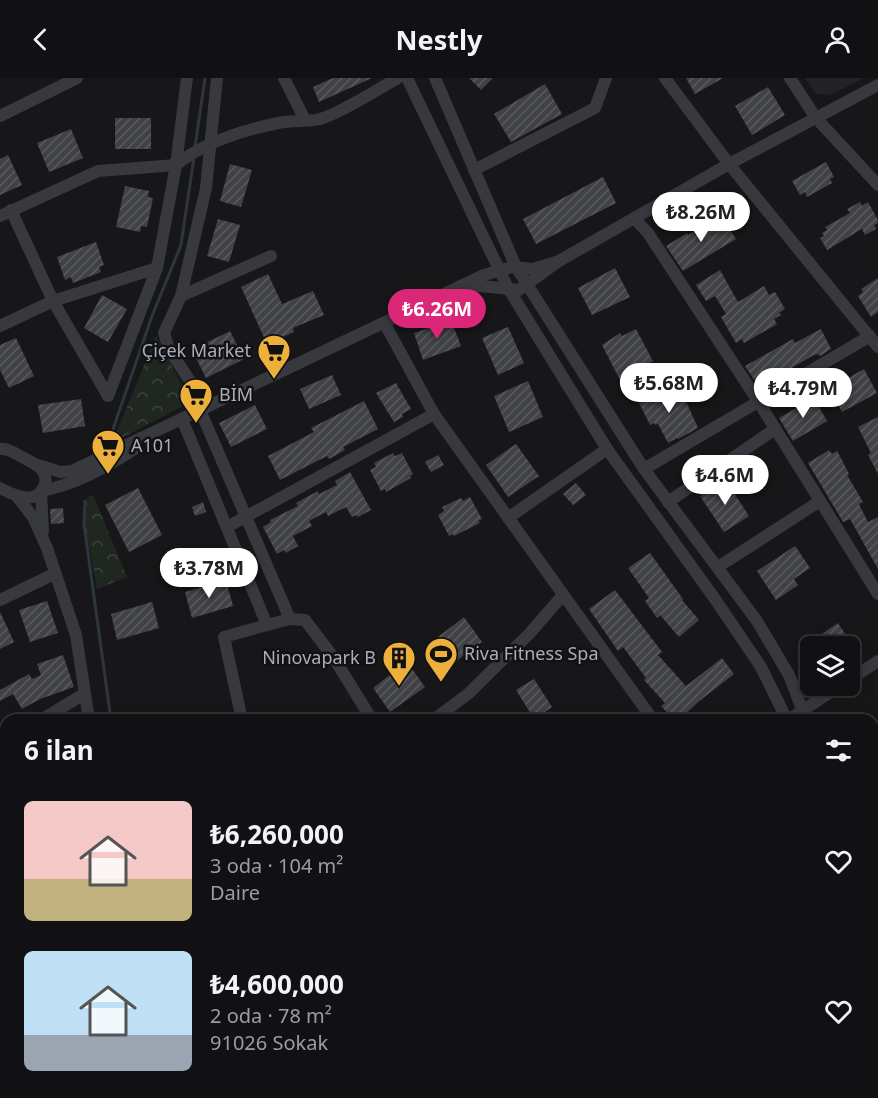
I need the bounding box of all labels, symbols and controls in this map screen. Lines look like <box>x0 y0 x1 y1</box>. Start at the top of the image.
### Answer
text: Nestly <box>396 21 482 58</box>
icon: back <box>24 23 57 56</box>
icon: person <box>821 23 854 56</box>
pin: ₺8.26M <box>652 192 750 243</box>
text: ₺8.26M <box>666 198 736 225</box>
pin: ₺6.26M <box>388 289 486 340</box>
text: ₺6.26M <box>402 295 472 322</box>
supermarket icon: Çiçek Market <box>256 333 292 380</box>
place label: Çiçek Market <box>142 338 251 362</box>
pin: ₺5.68M <box>620 363 718 414</box>
pin: ₺4.79M <box>754 368 852 419</box>
text: ₺5.68M <box>634 369 704 396</box>
text: ₺4.79M <box>768 374 838 401</box>
supermarket icon: BİM <box>178 377 214 424</box>
place label: BİM <box>219 382 253 406</box>
supermarket icon: A101 <box>90 428 126 475</box>
place label: A101 <box>131 433 173 457</box>
pin: ₺4.6M <box>683 455 767 506</box>
text: ₺4.6M <box>696 461 754 488</box>
pin: ₺3.78M <box>160 548 258 599</box>
text: ₺3.78M <box>174 554 244 581</box>
sports icon: Riva Fitness Spa <box>423 636 459 683</box>
map controls <box>800 636 860 696</box>
button: layers <box>800 636 860 696</box>
building icon: Ninovapark B <box>381 640 417 687</box>
place label: Riva Fitness Spa <box>464 641 599 665</box>
place label: Ninovapark B <box>262 645 376 669</box>
text: 6 ilan <box>24 732 94 768</box>
icon: filters <box>822 734 855 767</box>
text: ₺6,260,000 <box>210 816 344 852</box>
icon: home <box>72 825 144 897</box>
icon: heart <box>822 845 855 878</box>
text: 3 oda · 104 m² <box>210 852 343 879</box>
text: Daire <box>210 879 260 906</box>
text: ₺4,600,000 <box>210 966 344 1002</box>
icon: home <box>72 975 144 1047</box>
icon: heart <box>822 995 855 1028</box>
text: 2 oda · 78 m² <box>210 1002 332 1029</box>
text: 91026 Sokak <box>210 1029 328 1056</box>

